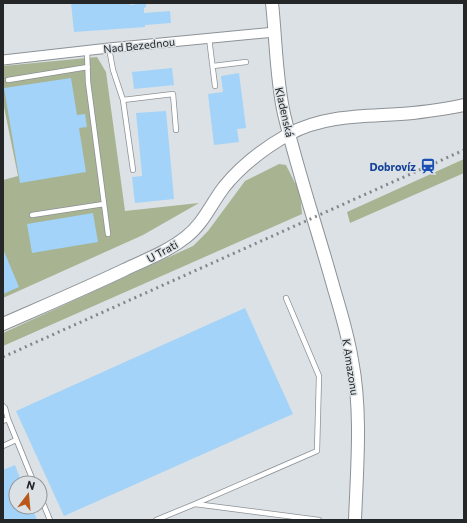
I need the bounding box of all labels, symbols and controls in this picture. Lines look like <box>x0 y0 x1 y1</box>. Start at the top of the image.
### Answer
street label: Nad Bezednou <box>102 35 176 55</box>
street label: Kladenská <box>273 86 297 138</box>
station icon: Dobrovíz <box>419 157 437 175</box>
place label: Dobrovíz <box>369 160 416 173</box>
street label: U Trati <box>144 237 180 265</box>
street label: K Amazonu <box>340 338 362 396</box>
north arrow <box>8 475 48 515</box>
text: N <box>25 478 37 492</box>

